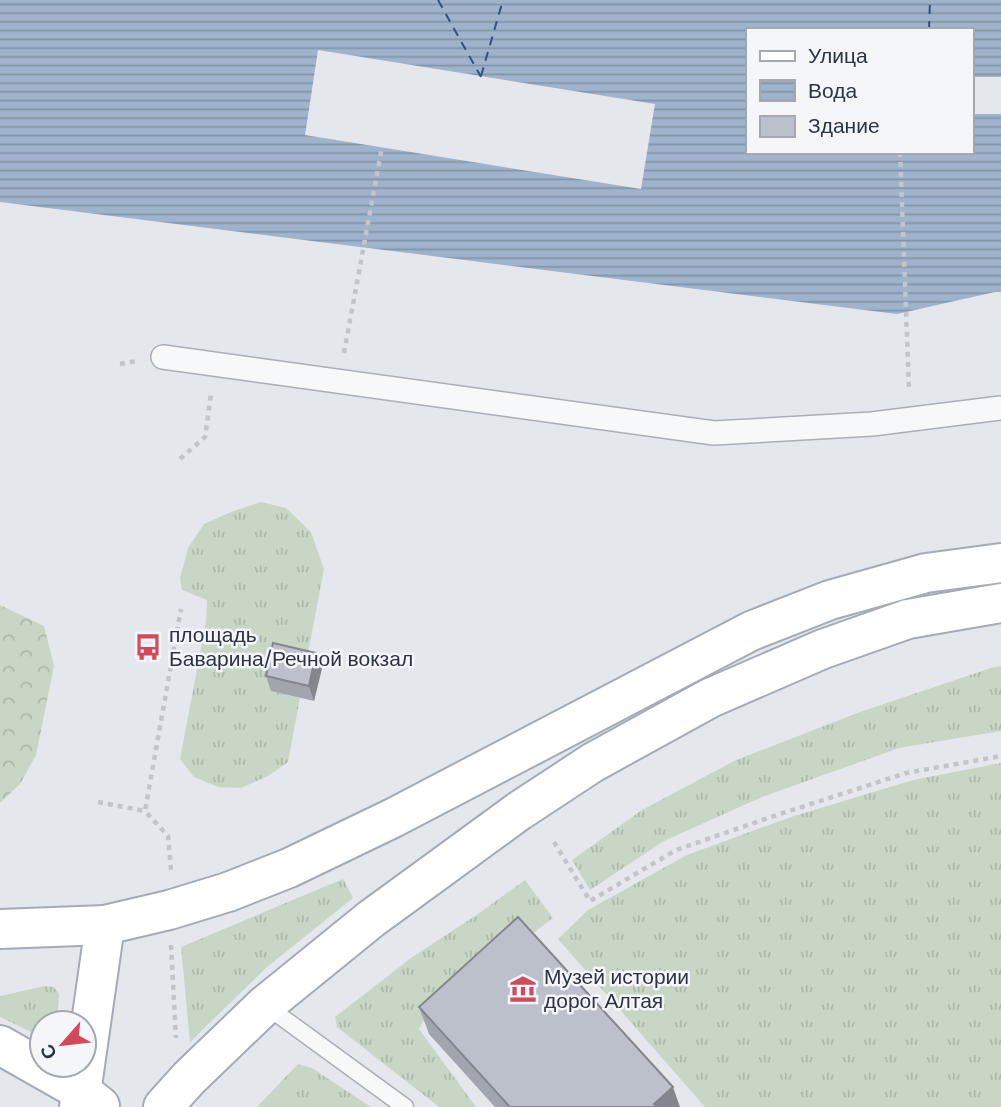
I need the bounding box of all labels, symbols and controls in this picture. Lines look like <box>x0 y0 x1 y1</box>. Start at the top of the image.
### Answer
legend <box>746 28 973 154</box>
text: Улица <box>808 42 868 70</box>
text: Вода <box>808 77 857 105</box>
text: Здание <box>808 112 880 140</box>
place label: площадь Баварина/Речной вокзал <box>169 621 413 673</box>
bus stop icon: площадь Баварина/Речной вокзал <box>133 632 163 662</box>
place label: Музей истории дорог Алтая <box>544 963 689 1015</box>
museum icon: Музей истории дорог Алтая <box>508 974 538 1004</box>
north arrow <box>28 1009 98 1079</box>
text: С <box>34 1040 63 1064</box>

